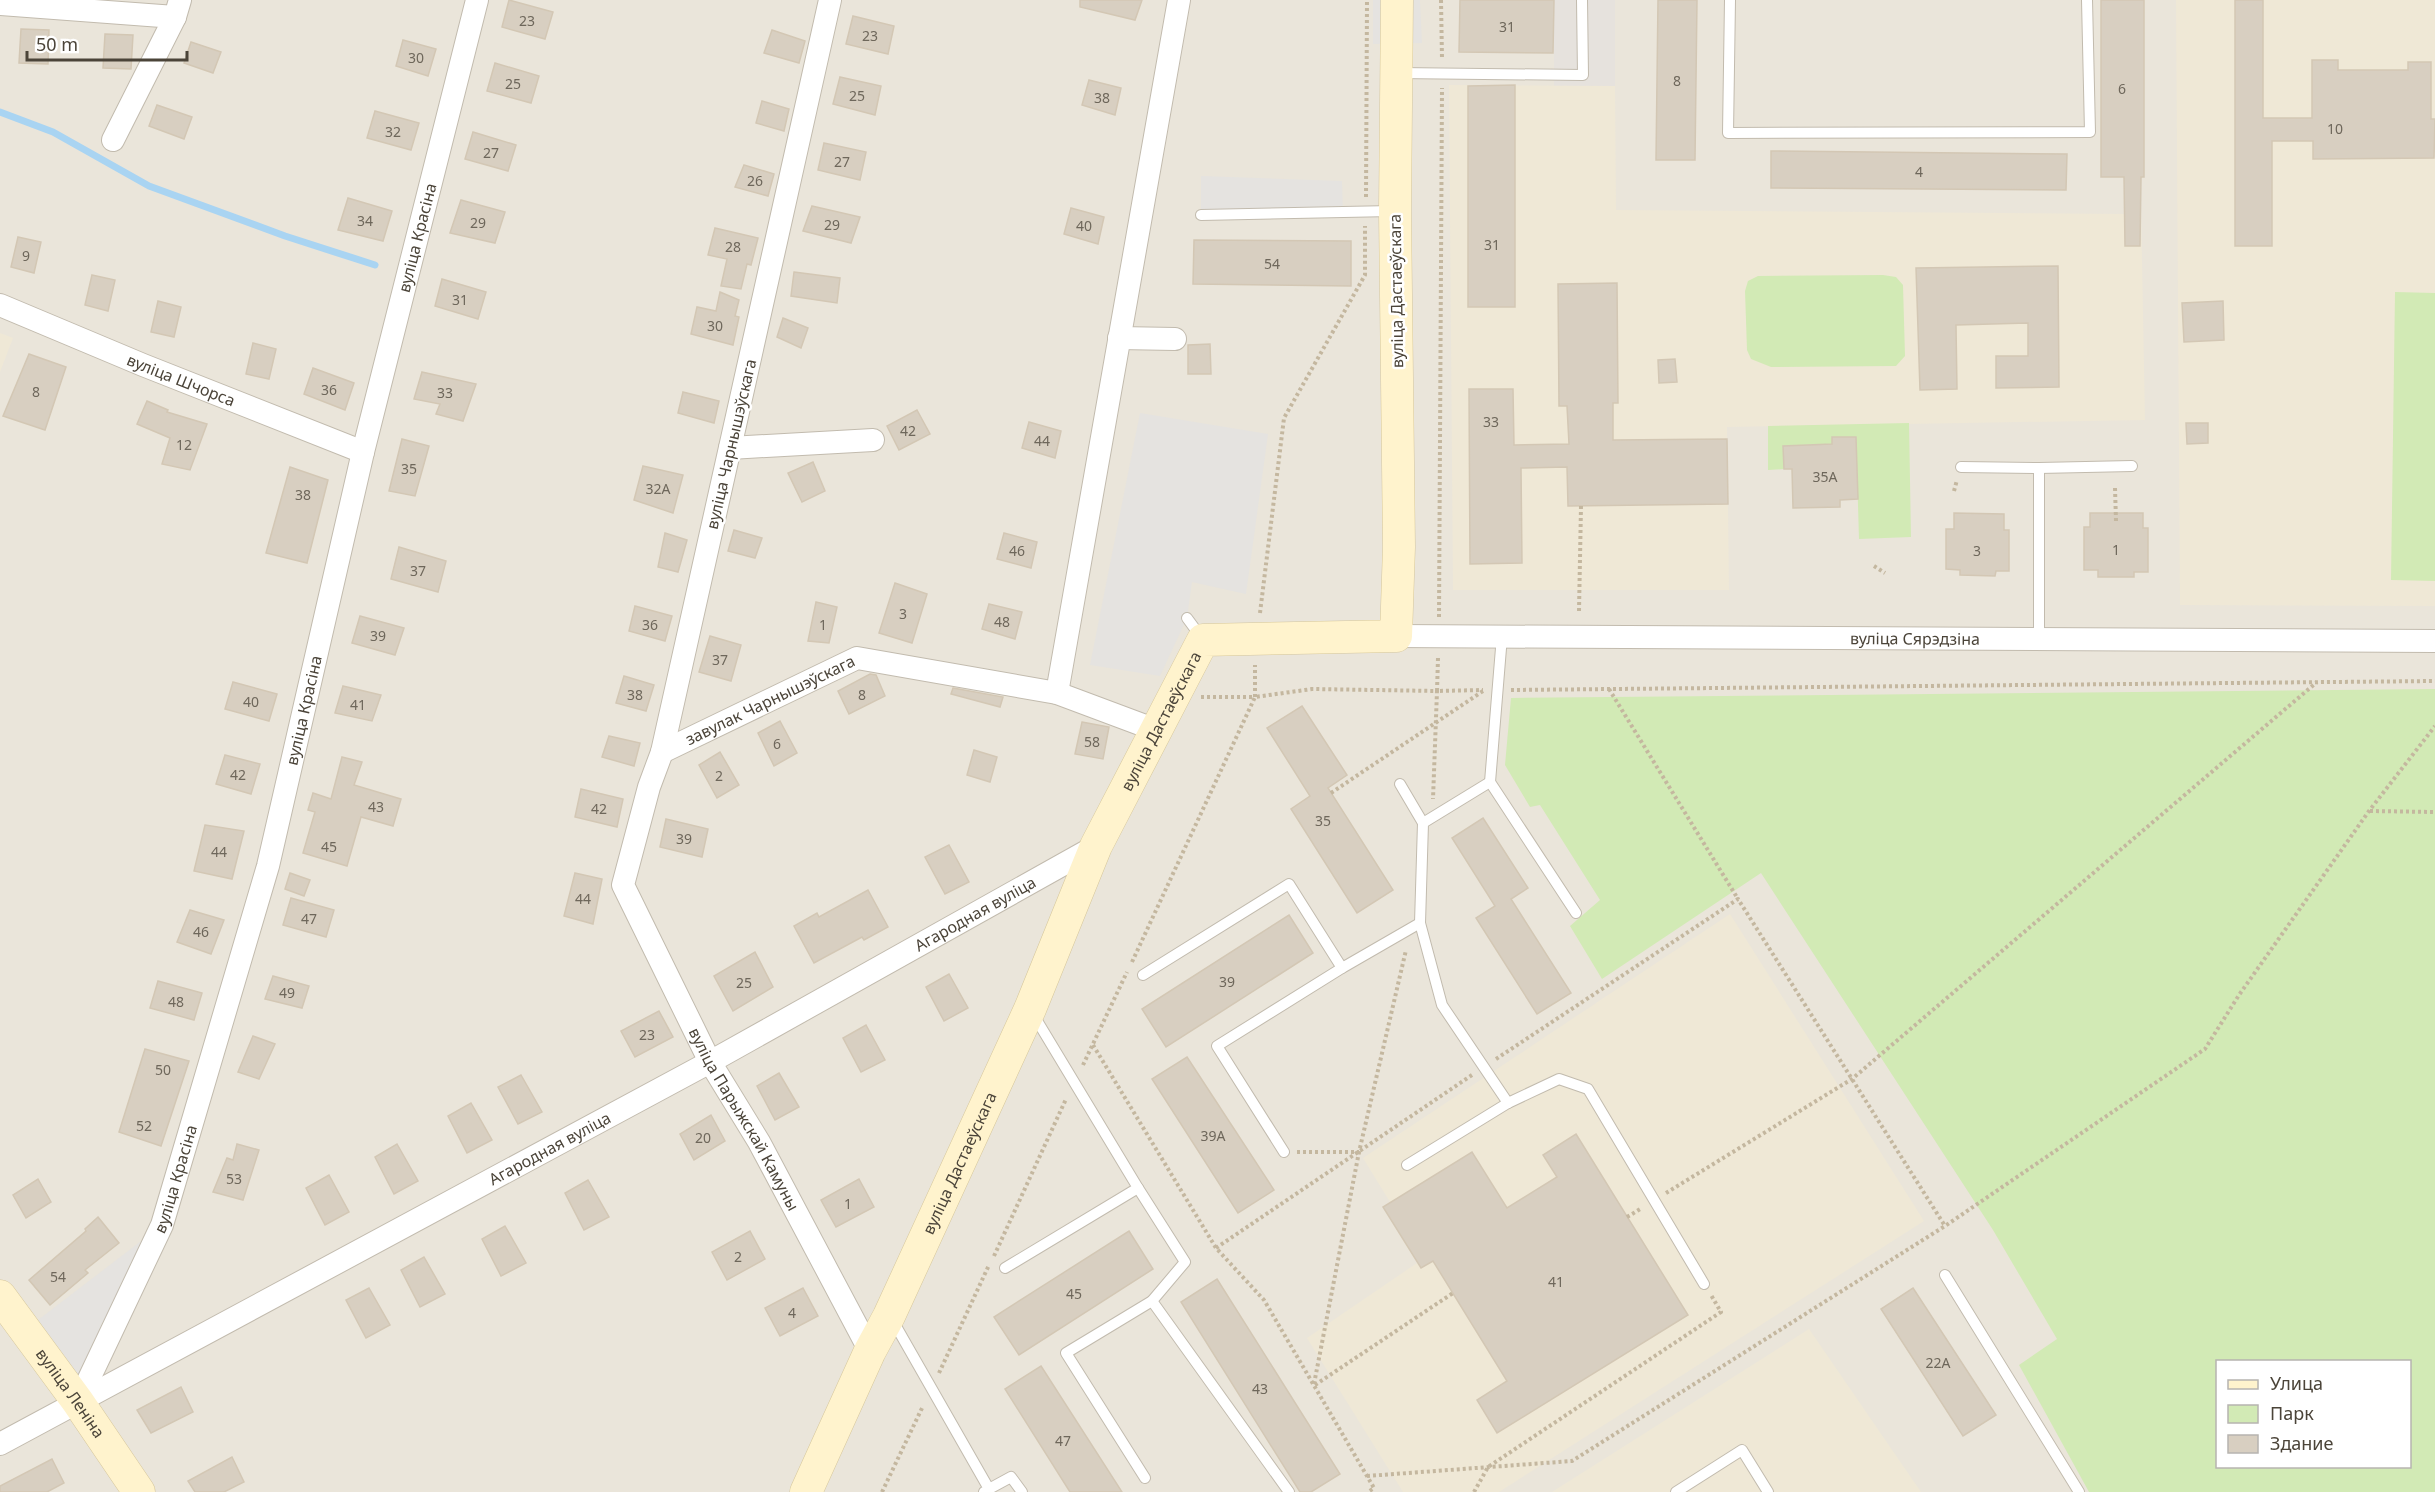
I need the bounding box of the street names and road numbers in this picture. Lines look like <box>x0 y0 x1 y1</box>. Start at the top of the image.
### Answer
street label: вуліца Красіна <box>393 181 441 295</box>
street label: вуліца Дастаеўскага <box>1384 214 1408 368</box>
street label: вуліца Шчорса <box>124 349 238 411</box>
street label: вуліца Чарнышэўскага <box>701 357 761 531</box>
street label: вуліца Сярэдзіна <box>1850 627 1980 650</box>
street label: вуліца Дастаеўскага <box>1115 648 1206 795</box>
street label: завулак Чарнышэўскага <box>682 650 858 750</box>
street label: вуліца Красіна <box>280 653 327 767</box>
street label: Агародная вуліца <box>911 871 1040 956</box>
street label: вуліца Парыжскай Камуны <box>684 1024 805 1215</box>
street label: вуліца Дастаеўскага <box>917 1088 1001 1238</box>
street label: Агародная вуліца <box>485 1107 614 1190</box>
street label: вуліца Красіна <box>149 1122 202 1237</box>
street label: вуліца Леніна <box>31 1344 110 1442</box>

